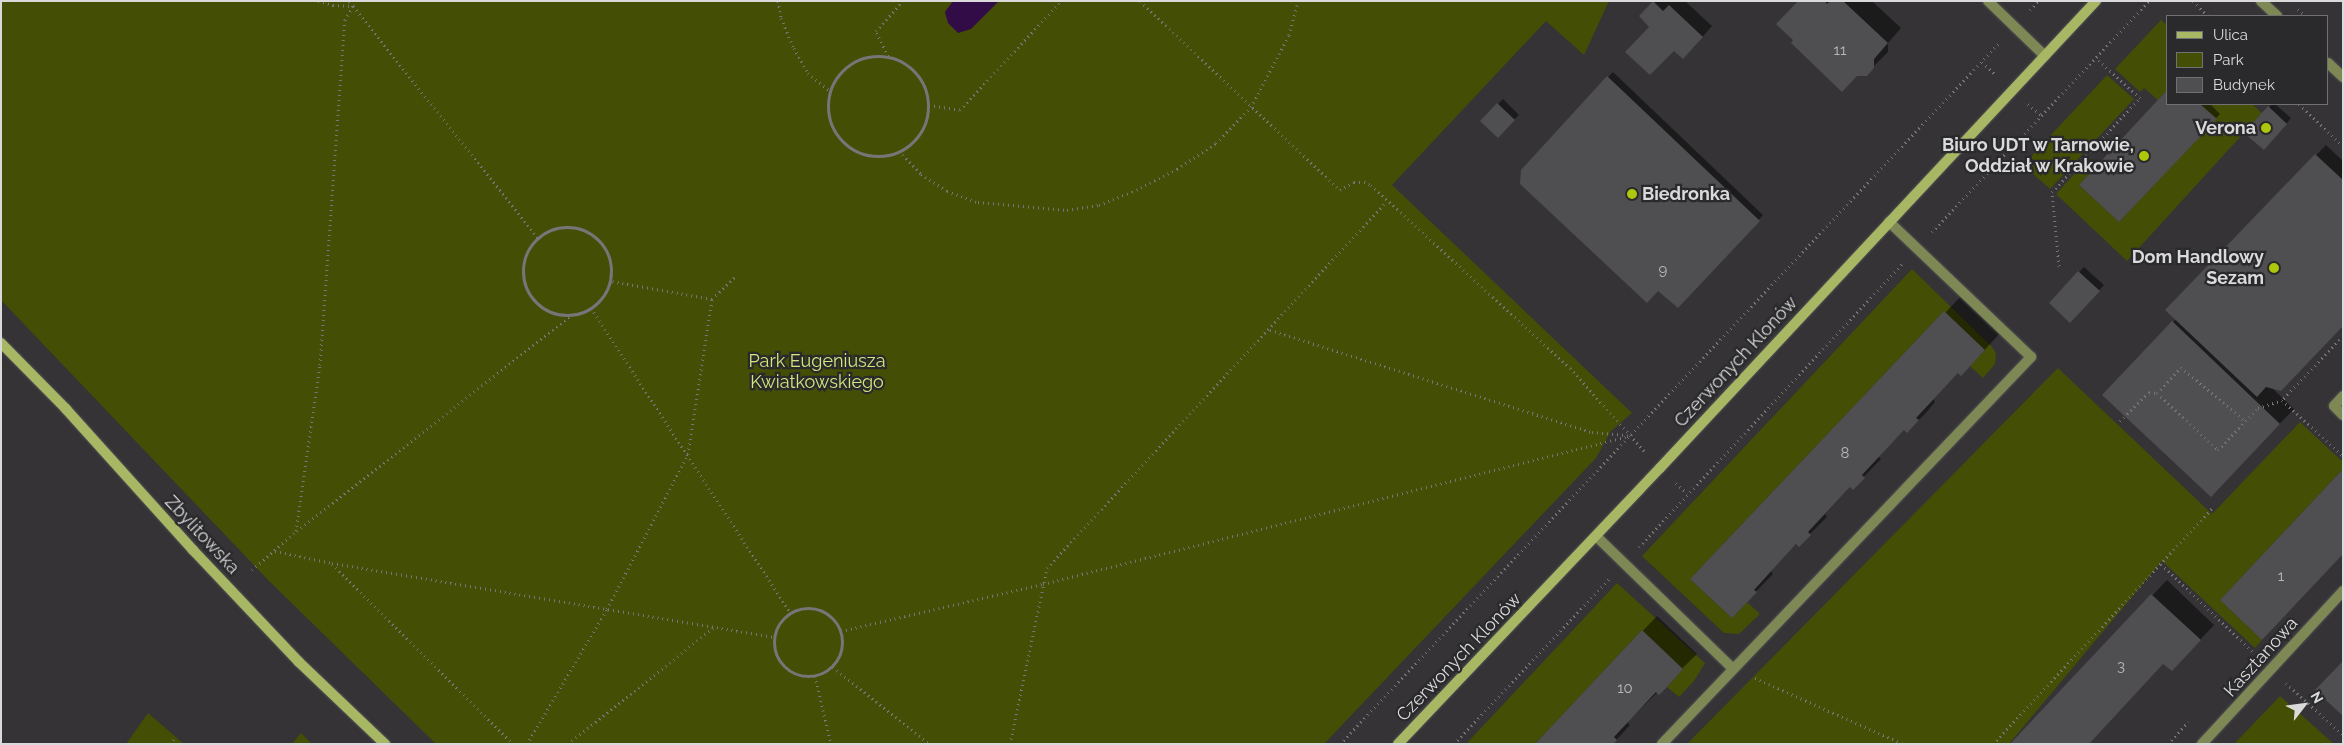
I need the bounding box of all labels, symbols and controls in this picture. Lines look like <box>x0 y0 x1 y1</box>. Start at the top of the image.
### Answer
legend <box>2166 15 2329 105</box>
text: Ulica <box>2213 26 2248 44</box>
house number: 11 <box>1834 42 1846 60</box>
text: Park <box>2213 51 2244 69</box>
text: Budynek <box>2213 76 2275 94</box>
place label: Verona <box>2195 117 2256 139</box>
marker: Verona <box>2260 122 2272 134</box>
place label: Biuro UDT w Tarnowie, Oddział w Krakowie <box>1940 135 2134 178</box>
marker: Biuro UDT w Tarnowie, Oddział w Krakowie <box>2138 150 2150 162</box>
place label: Biedronka <box>1642 183 1730 205</box>
marker: Biedronka <box>1626 188 1638 200</box>
place label: Dom Handlowy Sezam <box>2132 247 2264 290</box>
house number: 9 <box>1659 262 1667 280</box>
marker: Dom Handlowy Sezam <box>2268 262 2280 274</box>
street label: Czerwonych Klonów <box>1670 292 1802 432</box>
park label: Park Eugeniusza Kwiatkowskiego <box>749 351 885 394</box>
house number: 8 <box>1841 445 1849 463</box>
street label: Zbylitowska <box>160 491 244 579</box>
house number: 1 <box>2278 568 2284 586</box>
street label: Czerwonych Klonów <box>1392 588 1526 726</box>
street label: Kasztanowa <box>2220 613 2302 701</box>
house number: 3 <box>2117 658 2125 676</box>
house number: 10 <box>1617 680 1633 698</box>
north arrow <box>2279 680 2329 730</box>
text: N <box>2307 689 2327 706</box>

